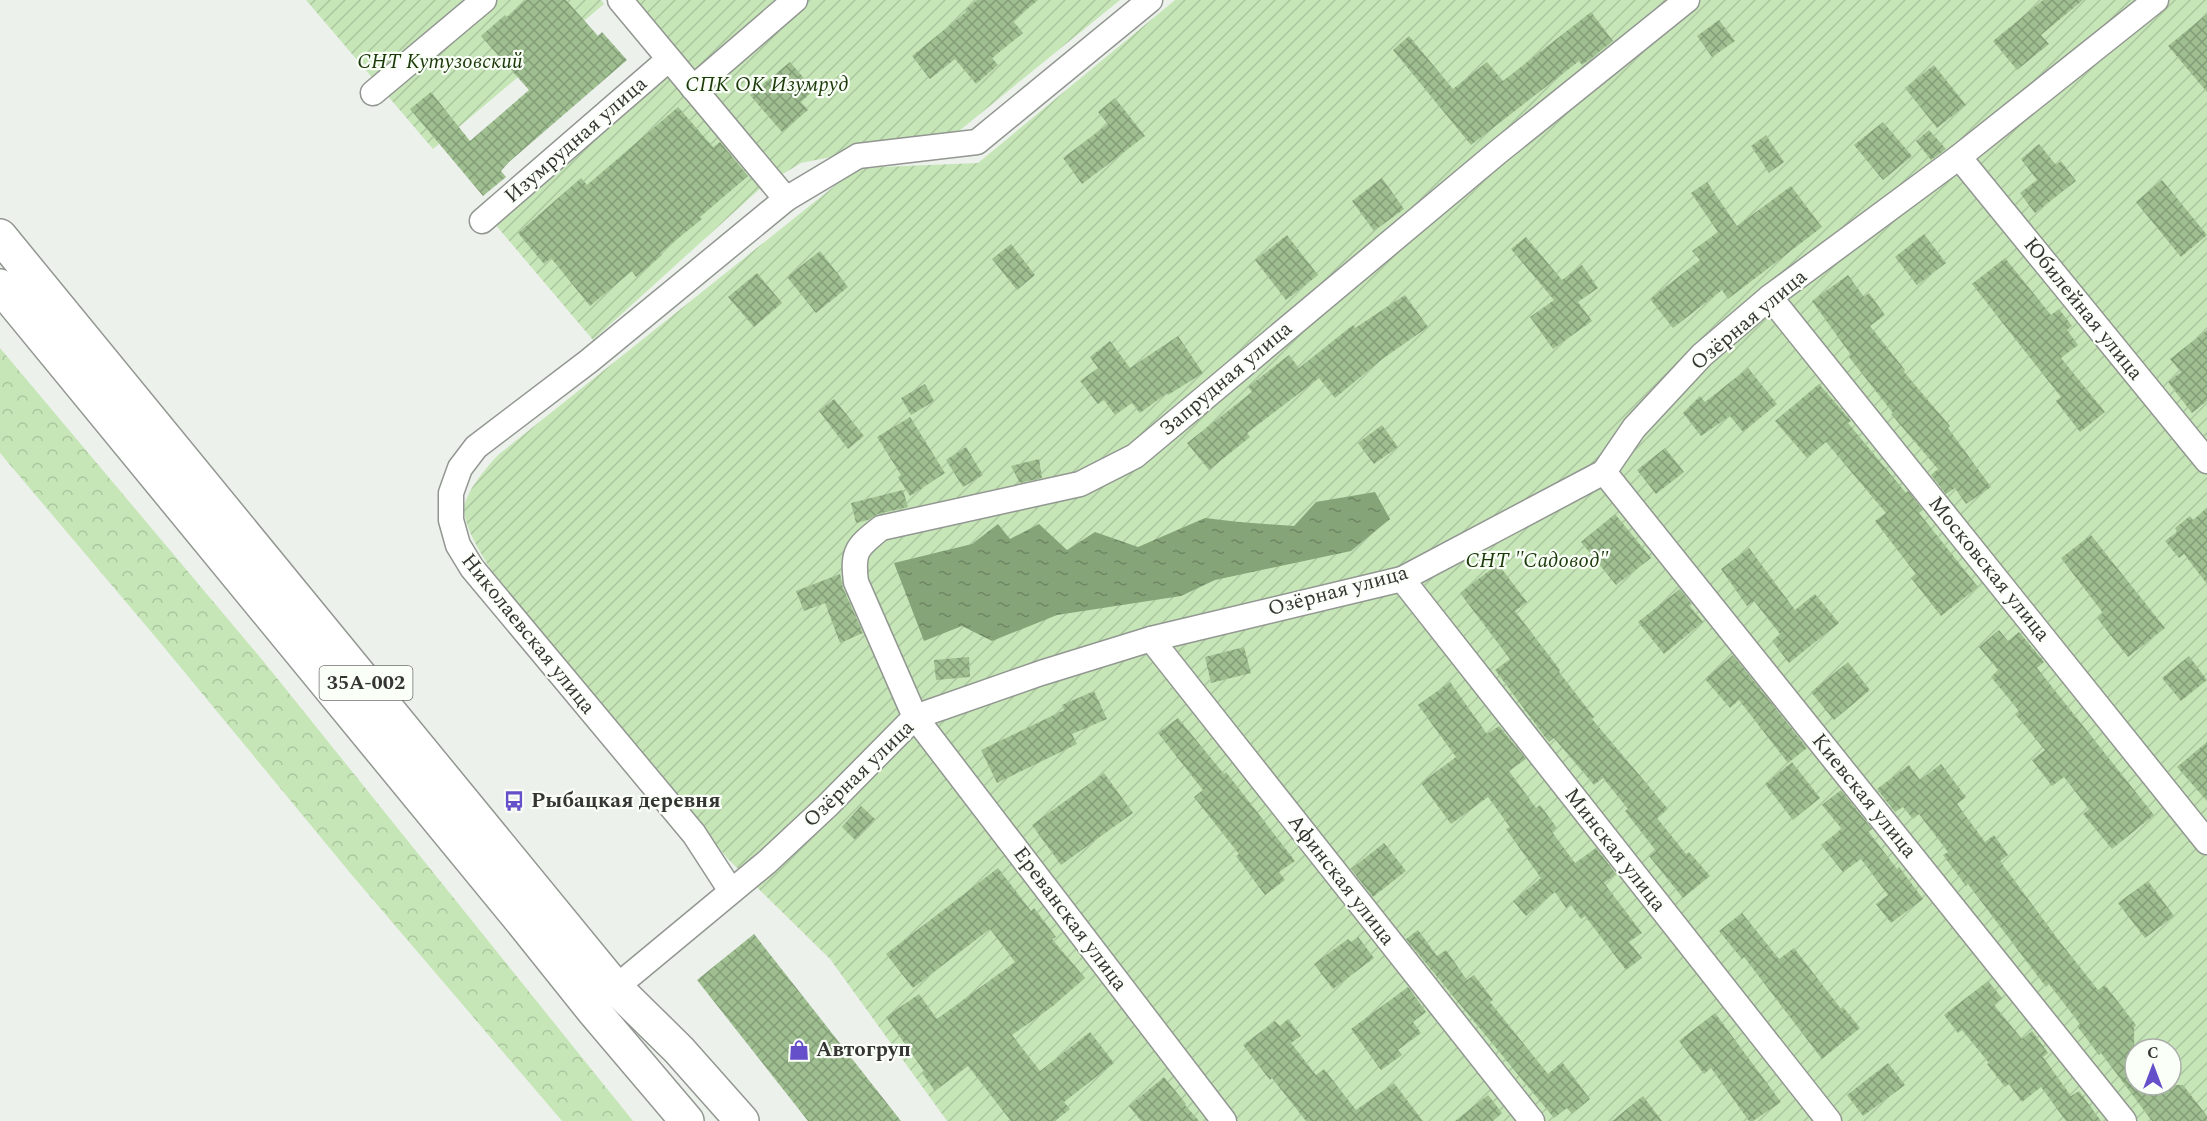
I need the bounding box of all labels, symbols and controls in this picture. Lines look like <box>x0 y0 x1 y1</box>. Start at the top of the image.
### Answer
park label: СНТ Кутузовский <box>357 46 523 78</box>
street label: Изумрудная улица <box>497 68 655 211</box>
park label: СПК ОК Изумруд <box>685 69 849 101</box>
street label: Юбилейная улица <box>2015 230 2151 388</box>
street label: Озёрная улица <box>1684 261 1815 379</box>
street label: Запрудная улица <box>1152 313 1300 444</box>
street label: Московская улица <box>1920 489 2058 649</box>
park label: СНТ "Садовод" <box>1465 545 1609 577</box>
street label: Николаевская улица <box>453 546 604 722</box>
street label: Озёрная улица <box>1264 557 1412 625</box>
road number: 35А-002 <box>320 666 412 700</box>
street label: Озёрная улица <box>796 712 922 836</box>
street label: Киевская улица <box>1803 726 1925 866</box>
street label: Минская улица <box>1556 781 1674 920</box>
place label: Рыбацкая деревня <box>531 785 721 817</box>
bus stop icon: Рыбацкая деревня <box>502 789 526 813</box>
street label: Афинская улица <box>1279 807 1403 953</box>
street label: Ереванская улица <box>1005 840 1136 999</box>
place label: Автогруп <box>816 1034 911 1066</box>
north arrow <box>2123 1037 2183 1097</box>
shop icon: Автогруп <box>787 1038 811 1062</box>
text: С <box>2147 1041 2159 1065</box>

